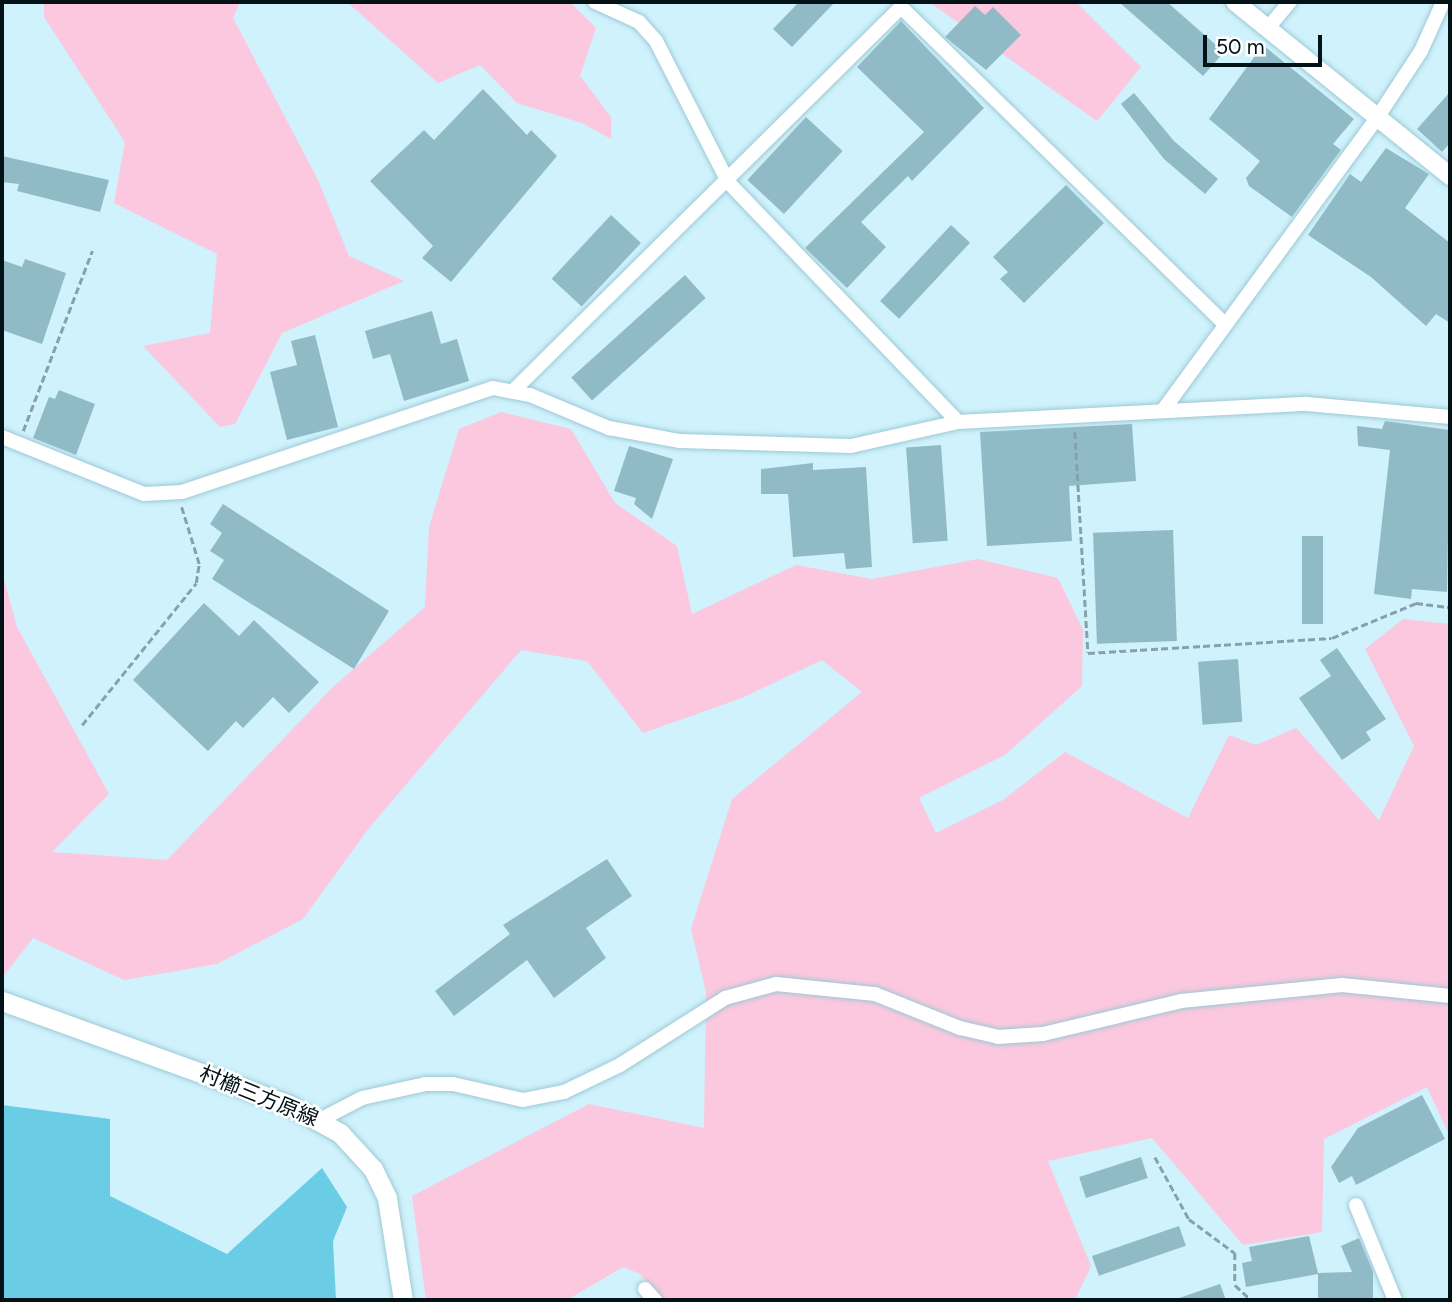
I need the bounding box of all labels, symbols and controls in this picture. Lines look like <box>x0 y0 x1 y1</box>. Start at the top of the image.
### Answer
scale bar <box>1207 21 1326 65</box>
text: 50 m <box>1216 34 1265 59</box>
street label: 村櫛三方原線 <box>196 1061 322 1131</box>

